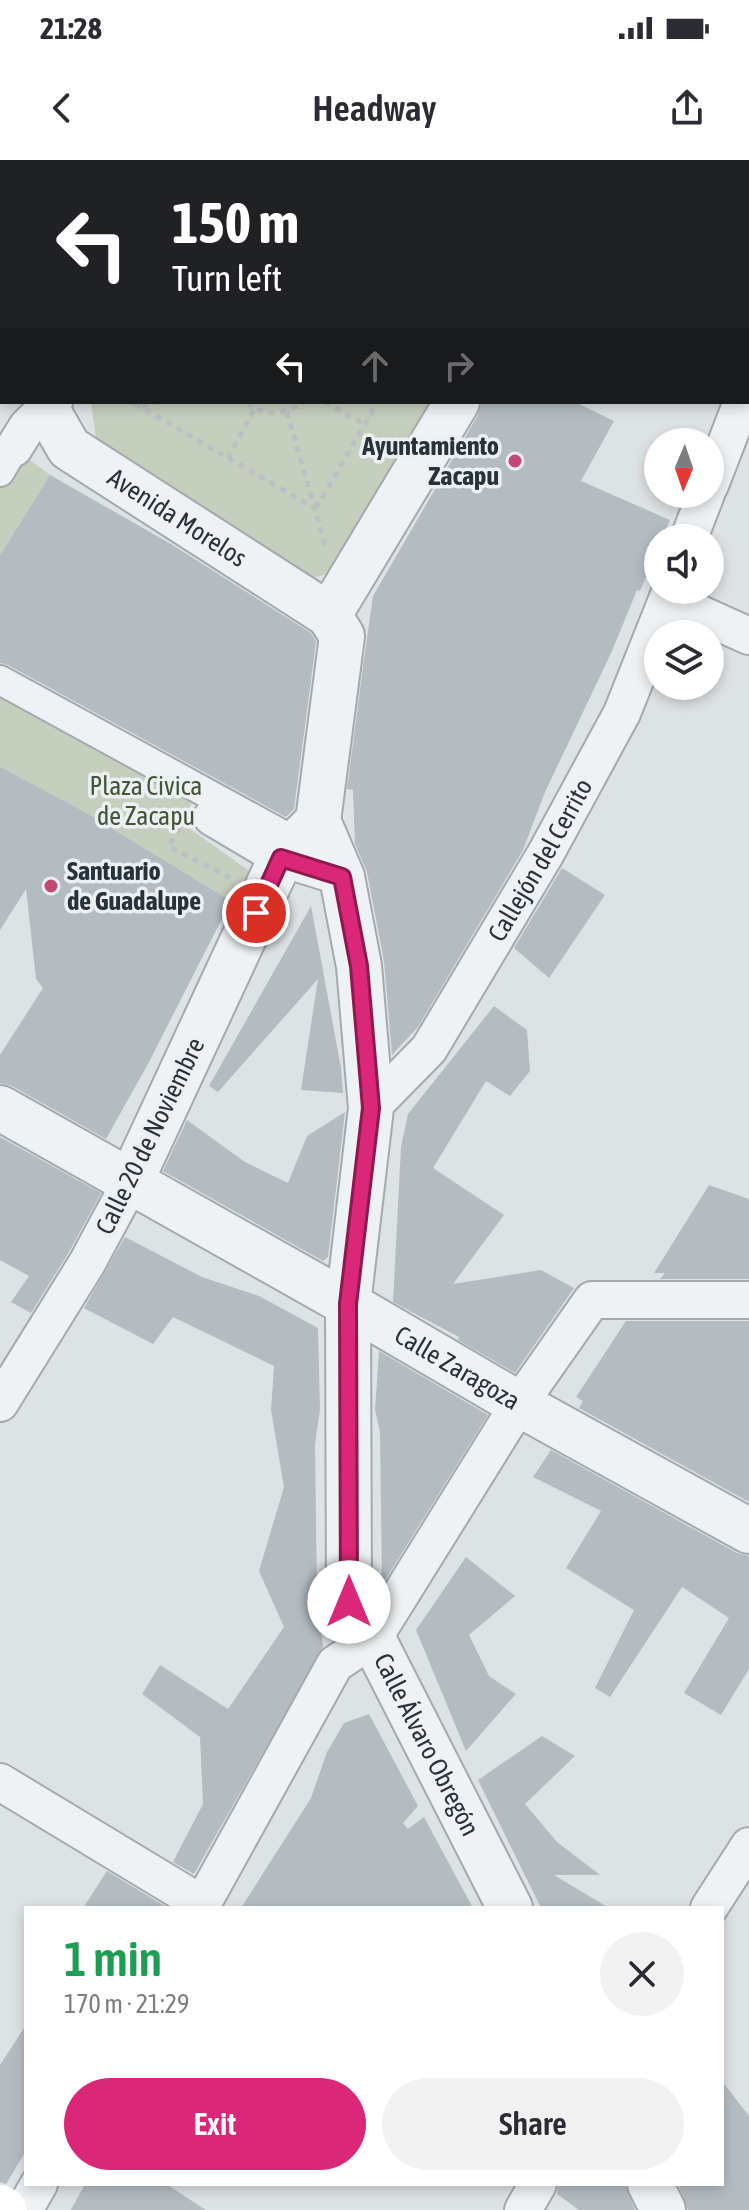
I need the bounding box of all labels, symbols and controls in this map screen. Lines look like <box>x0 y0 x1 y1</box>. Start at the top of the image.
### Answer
text: 21:28 <box>40 11 102 45</box>
icon: back <box>40 86 84 130</box>
icon: share <box>665 86 709 130</box>
text: Headway <box>313 87 436 129</box>
text: 150 m <box>172 191 299 255</box>
icon: left <box>40 192 144 296</box>
text: Turn left <box>172 257 282 299</box>
icon: left <box>269 344 313 388</box>
icon: ahead <box>353 344 397 388</box>
icon: right <box>437 344 481 388</box>
north arrow <box>644 428 724 508</box>
map controls <box>644 428 724 700</box>
place label: Ayuntamiento Zacapu <box>361 431 499 491</box>
marker: Ayuntamiento Zacapu <box>506 452 524 470</box>
street label: Avenida Morelos <box>102 462 252 573</box>
button: sound <box>644 524 724 604</box>
button: layers <box>644 620 724 700</box>
park label: Plaza Civica de Zacapu <box>90 771 202 831</box>
street label: Callejón del Cerrito <box>482 774 598 947</box>
place label: Santuario de Guadalupe <box>67 856 201 916</box>
marker: Santuario de Guadalupe <box>42 877 60 895</box>
pin <box>222 879 290 947</box>
icon: arrive <box>234 891 278 935</box>
street label: Calle 20 de Noviembre <box>89 1033 211 1239</box>
street label: Calle Zaragoza <box>389 1320 525 1416</box>
position arrow <box>307 1560 391 1644</box>
street label: Calle Álvaro Obregón <box>368 1648 486 1841</box>
text: 1 min <box>64 1931 162 1986</box>
button: close <box>600 1932 684 2016</box>
text: 170 m · 21:29 <box>64 1989 189 2019</box>
button: Exit <box>64 2078 366 2170</box>
button: Share <box>382 2078 684 2170</box>

